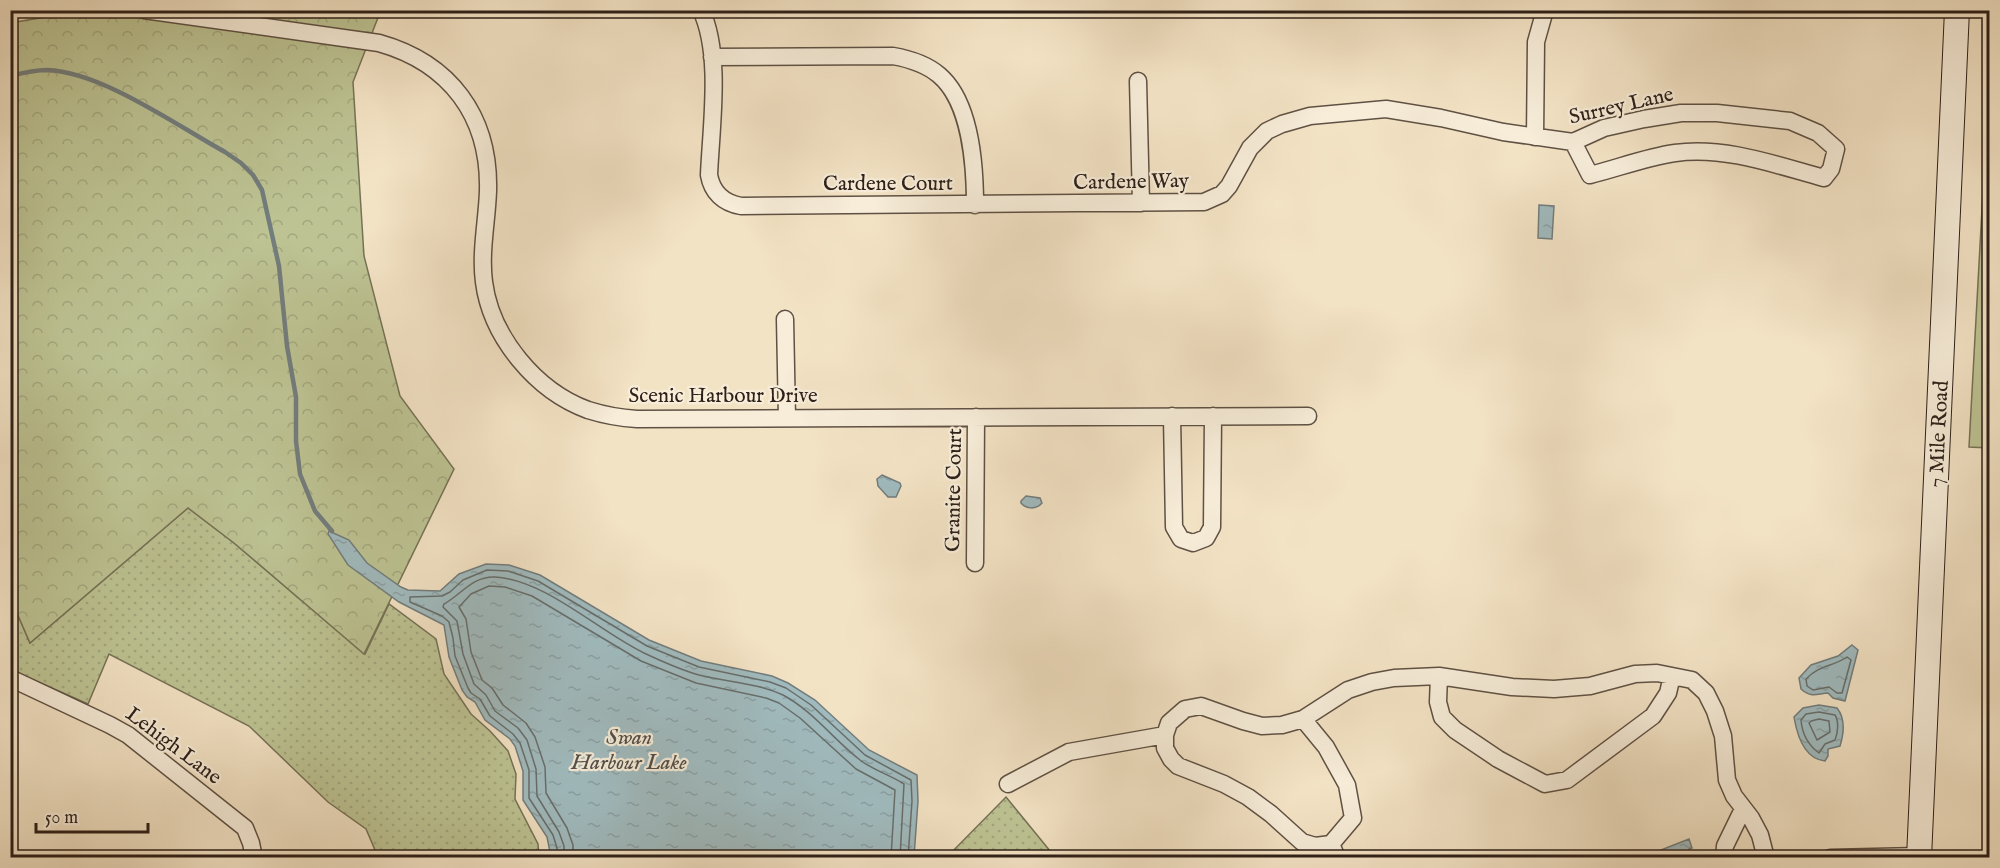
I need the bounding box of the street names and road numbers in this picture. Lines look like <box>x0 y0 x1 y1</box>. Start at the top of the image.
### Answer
street label: Surrey Lane <box>1566 81 1677 132</box>
street label: Cardene Way <box>1073 168 1190 197</box>
street label: Cardene Court <box>823 171 953 198</box>
street label: 7 Mile Road <box>1923 379 1956 488</box>
street label: Scenic Harbour Drive <box>628 383 818 410</box>
street label: Granite Court <box>940 428 969 552</box>
street label: Lehigh Lane <box>120 701 227 791</box>

